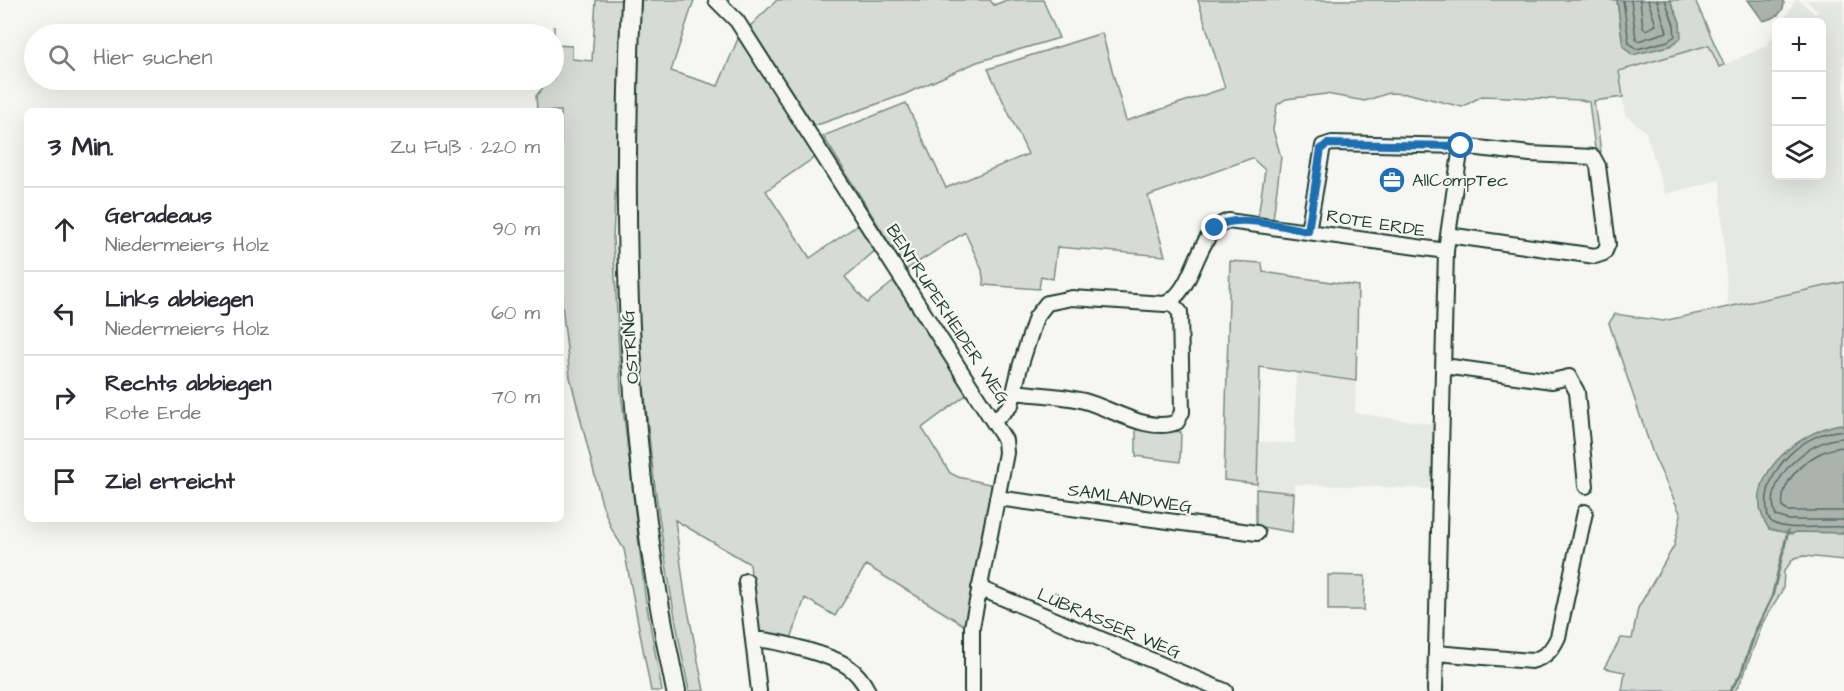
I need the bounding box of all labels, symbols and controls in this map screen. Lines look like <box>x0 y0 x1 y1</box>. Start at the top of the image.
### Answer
map controls <box>1772 18 1826 180</box>
button: + <box>1772 18 1826 72</box>
search box <box>24 24 564 90</box>
icon: search <box>45 41 78 74</box>
text: Hier suchen <box>93 42 212 73</box>
button: − <box>1772 72 1826 126</box>
button: layers <box>1772 126 1826 180</box>
text: 3 Min. <box>48 129 114 165</box>
route start <box>1447 132 1473 158</box>
text: Zu Fuß · 220 m <box>390 133 540 161</box>
office icon: AllCompTec <box>1377 165 1407 195</box>
place label: AllCompTec <box>1412 168 1508 193</box>
text: Geradeaus <box>105 200 212 231</box>
street label: ROTE ERDE <box>1325 203 1427 244</box>
icon: ahead <box>48 213 81 246</box>
route end <box>1201 214 1227 240</box>
text: 90 m <box>492 215 540 243</box>
street label: BENTRUPERHEIDER WEG <box>880 219 1016 410</box>
text: Niedermeiers Holz <box>105 231 269 259</box>
text: Links abbiegen <box>105 284 253 315</box>
icon: left <box>48 297 81 330</box>
text: 60 m <box>491 299 540 327</box>
street label: OSTRING <box>615 309 646 385</box>
text: Niedermeiers Holz <box>105 315 269 343</box>
text: Rechts abbiegen <box>105 368 272 399</box>
icon: right <box>48 381 81 414</box>
text: 70 m <box>492 383 540 411</box>
text: Rote Erde <box>105 399 201 427</box>
icon: arrive <box>48 465 81 498</box>
text: Ziel erreicht <box>105 466 235 497</box>
street label: SAMLANDWEG <box>1066 477 1194 520</box>
street label: LÜBRASSER WEG <box>1033 582 1185 665</box>

